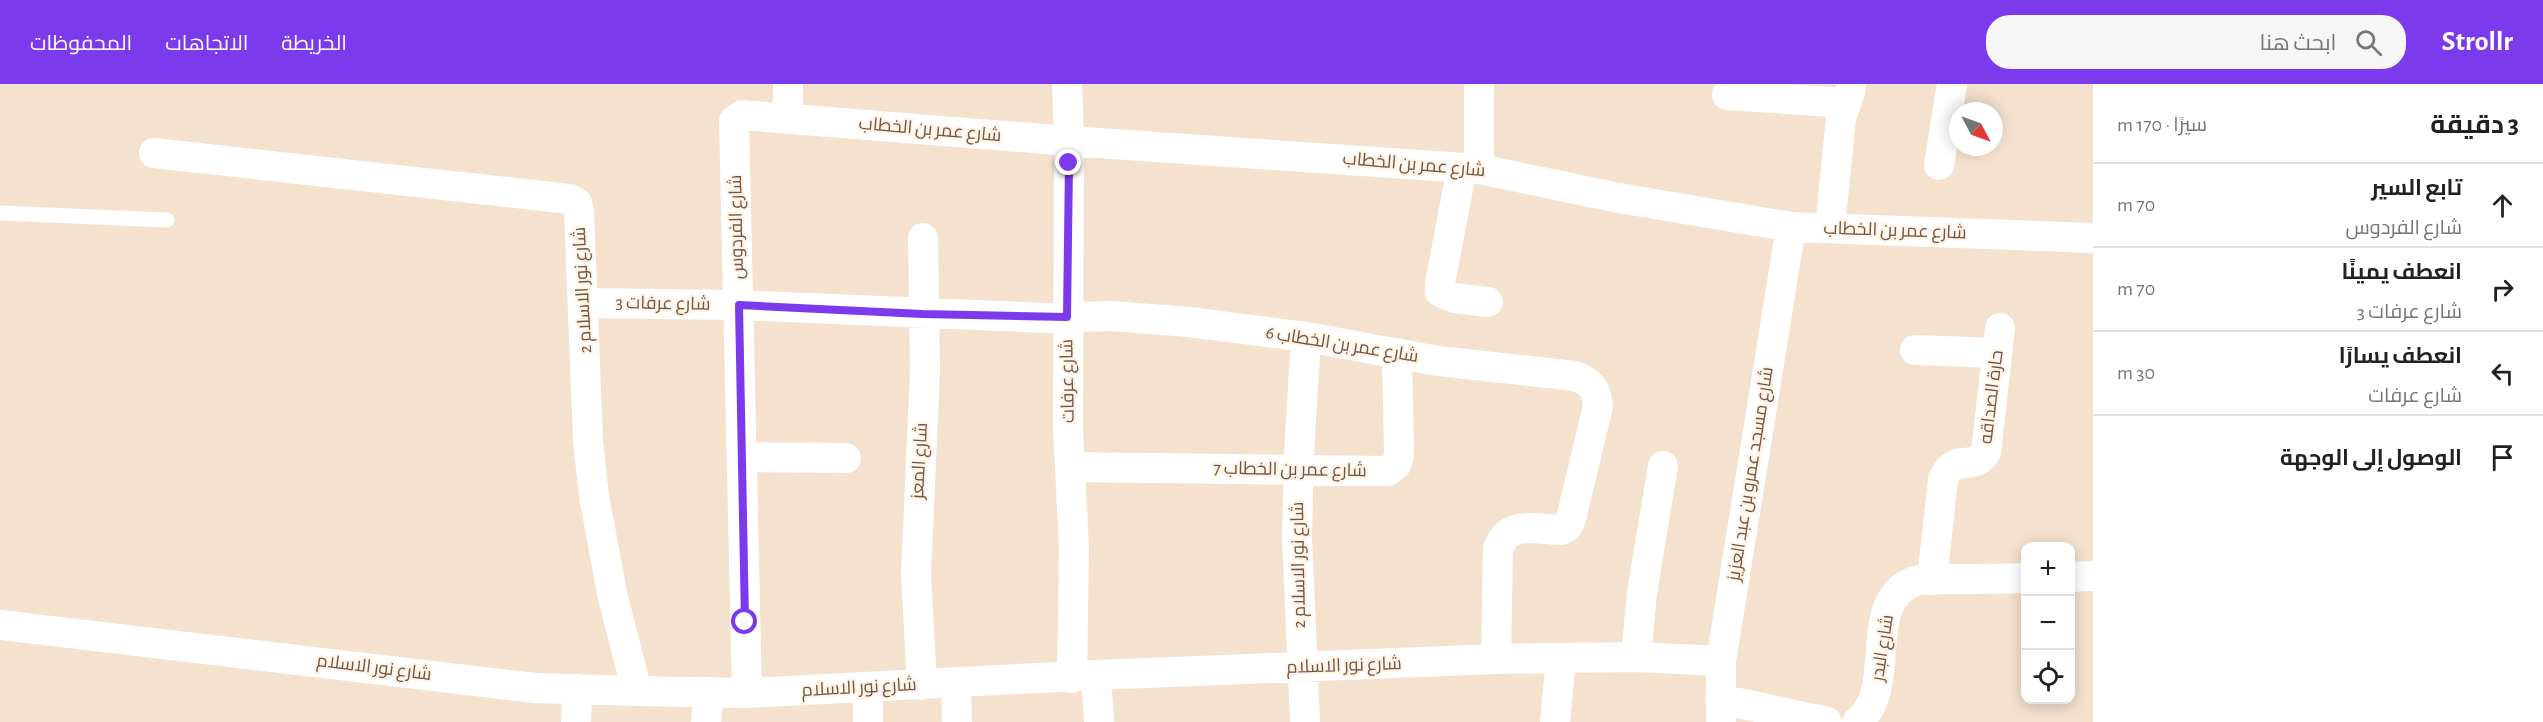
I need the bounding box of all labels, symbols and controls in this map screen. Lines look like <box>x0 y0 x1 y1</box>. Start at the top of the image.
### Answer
search box <box>1986 15 2406 69</box>
icon: search <box>2352 26 2385 59</box>
text: Strollr <box>2442 28 2513 56</box>
text: ابحث هنا <box>2259 32 2337 54</box>
text: المحفوظات <box>30 33 132 54</box>
text: الاتجاهات <box>165 33 248 54</box>
text: الخريطة <box>281 33 347 54</box>
north arrow <box>1949 102 2003 156</box>
text: 3 دقيقة <box>2430 112 2519 138</box>
street label: شارع عمر بن الخطاب <box>858 114 1002 147</box>
text: سيرًا · 170 m <box>2117 115 2207 135</box>
route end <box>1055 149 1081 175</box>
street label: شارع عمر بن الخطاب <box>1342 149 1486 182</box>
street label: شارع الفردوس <box>726 174 749 280</box>
text: تابع السير <box>2371 177 2462 199</box>
icon: ahead <box>2486 189 2519 222</box>
text: 70 m <box>2117 195 2155 215</box>
text: شارع الفردوس <box>2346 218 2462 238</box>
street label: شارع عمر بن الخطاب <box>1823 219 1967 244</box>
street label: شارع نور الاسلام 2 <box>570 226 597 354</box>
text: انعطف يمينًا <box>2341 261 2462 283</box>
icon: right <box>2486 273 2519 306</box>
text: 70 m <box>2117 279 2155 299</box>
street label: شارع عرفات 3 <box>615 293 711 316</box>
text: شارع عرفات 3 <box>2357 302 2462 322</box>
street label: شارع عمر بن الخطاب 6 <box>1264 323 1420 368</box>
street label: شارع عرفات <box>1057 339 1080 423</box>
text: انعطف يسارًا <box>2339 345 2462 367</box>
street label: حارة الصداقه <box>1977 349 2008 445</box>
icon: left <box>2486 357 2519 390</box>
text: 30 m <box>2117 363 2155 383</box>
street label: شارع مسجد عمرو بن عبد العزيز <box>1724 366 1779 584</box>
text: شارع عرفات <box>2368 386 2462 406</box>
street label: شارع المعز <box>908 422 933 501</box>
icon: arrive <box>2486 441 2519 474</box>
text: الوصول إلى الوجهة <box>2280 447 2462 469</box>
street label: شارع عمر بن الخطاب 7 <box>1213 459 1367 482</box>
street label: شارع نور الاسلام 2 <box>1288 502 1311 628</box>
map controls <box>2021 542 2075 704</box>
button: + <box>2021 542 2075 596</box>
button: − <box>2021 596 2075 650</box>
route start <box>731 608 757 634</box>
street label: شارع البدر <box>1868 613 1899 684</box>
button: locate <box>2021 650 2075 704</box>
street label: شارع نور الاسلام <box>315 651 432 686</box>
street label: شارع نور الاسلام <box>1286 654 1402 679</box>
street label: شارع نور الاسلام <box>801 675 917 702</box>

